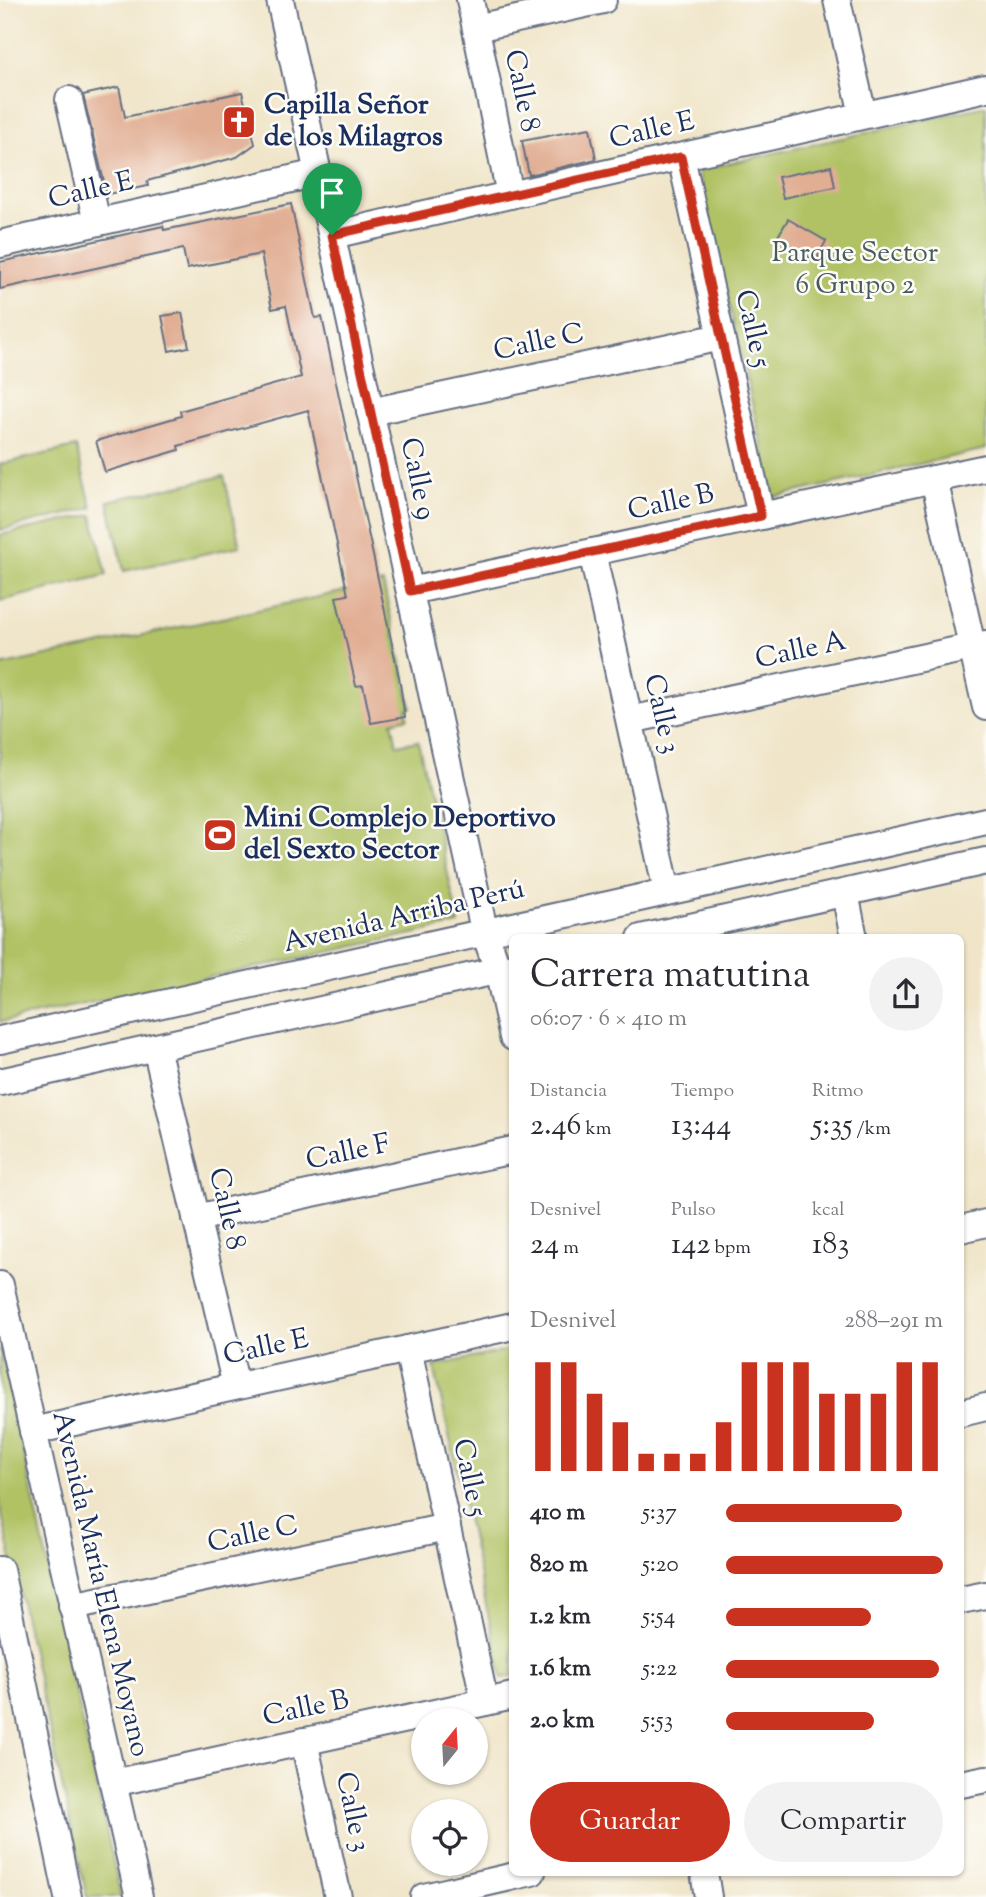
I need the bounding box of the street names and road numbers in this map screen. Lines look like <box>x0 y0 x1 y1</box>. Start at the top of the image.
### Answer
street label: Calle 8 <box>493 46 549 136</box>
street label: Calle E <box>605 102 699 160</box>
street label: Calle E <box>44 162 138 220</box>
street label: Calle 5 <box>724 286 780 372</box>
street label: Calle C <box>490 314 588 372</box>
street label: Calle 9 <box>389 434 445 524</box>
street label: Calle B <box>624 474 718 532</box>
street label: Calle A <box>752 622 850 680</box>
street label: Calle 3 <box>632 670 690 758</box>
street label: Avenida Arriba Perú <box>279 870 529 964</box>
street label: Calle F <box>302 1125 394 1181</box>
street label: Calle 8 <box>197 1164 255 1254</box>
street label: Calle E <box>220 1319 312 1377</box>
street label: Avenida María Elena Moyano <box>41 1407 159 1761</box>
street label: Calle 5 <box>441 1435 497 1521</box>
street label: Calle C <box>204 1506 302 1564</box>
street label: Calle B <box>259 1680 353 1738</box>
street label: Calle 3 <box>324 1768 380 1856</box>

